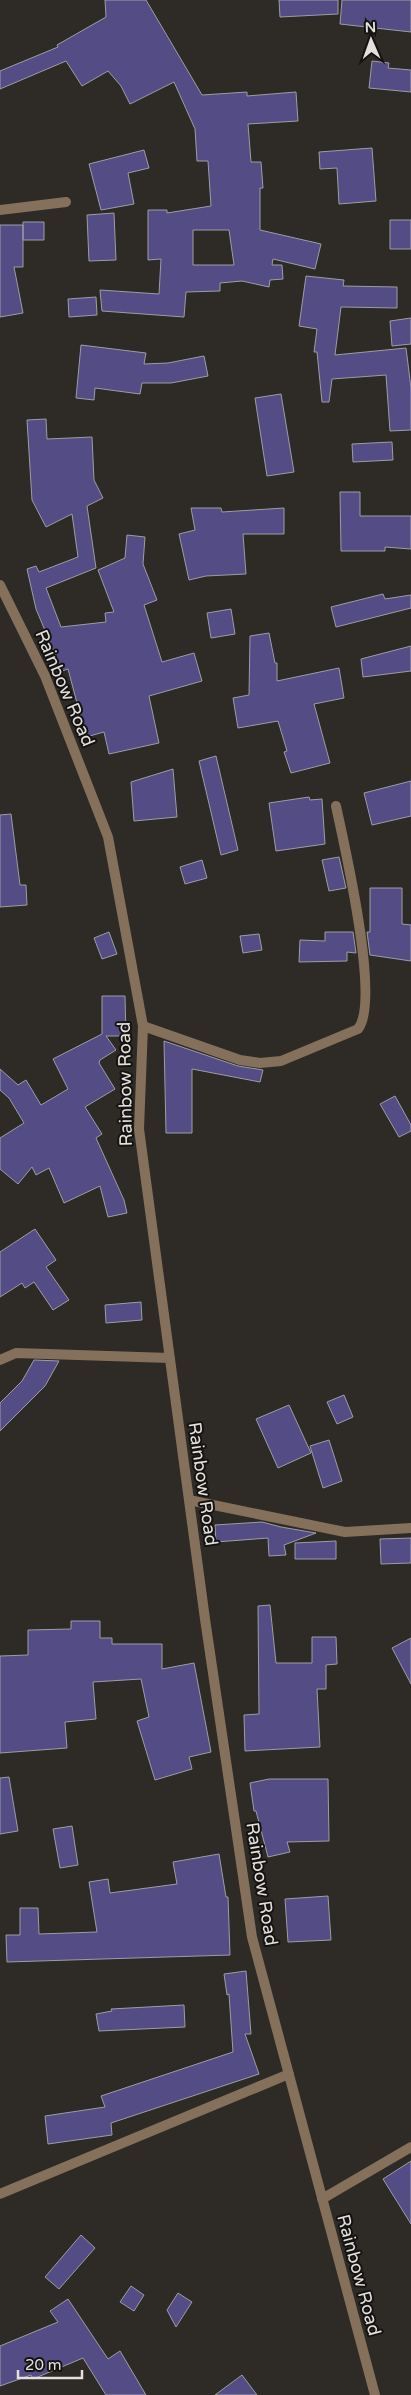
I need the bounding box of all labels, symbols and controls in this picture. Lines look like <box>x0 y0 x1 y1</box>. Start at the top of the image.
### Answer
north arrow <box>346 15 396 65</box>
text: N <box>365 19 376 36</box>
street label: Rainbow Road <box>31 626 99 750</box>
street label: Rainbow Road <box>113 1021 137 1147</box>
street label: Rainbow Road <box>183 1421 223 1547</box>
street label: Rainbow Road <box>241 1821 283 1947</box>
street label: Rainbow Road <box>332 2212 386 2338</box>
scale bar <box>18 2348 81 2380</box>
text: 20 m <box>25 2356 62 2374</box>

